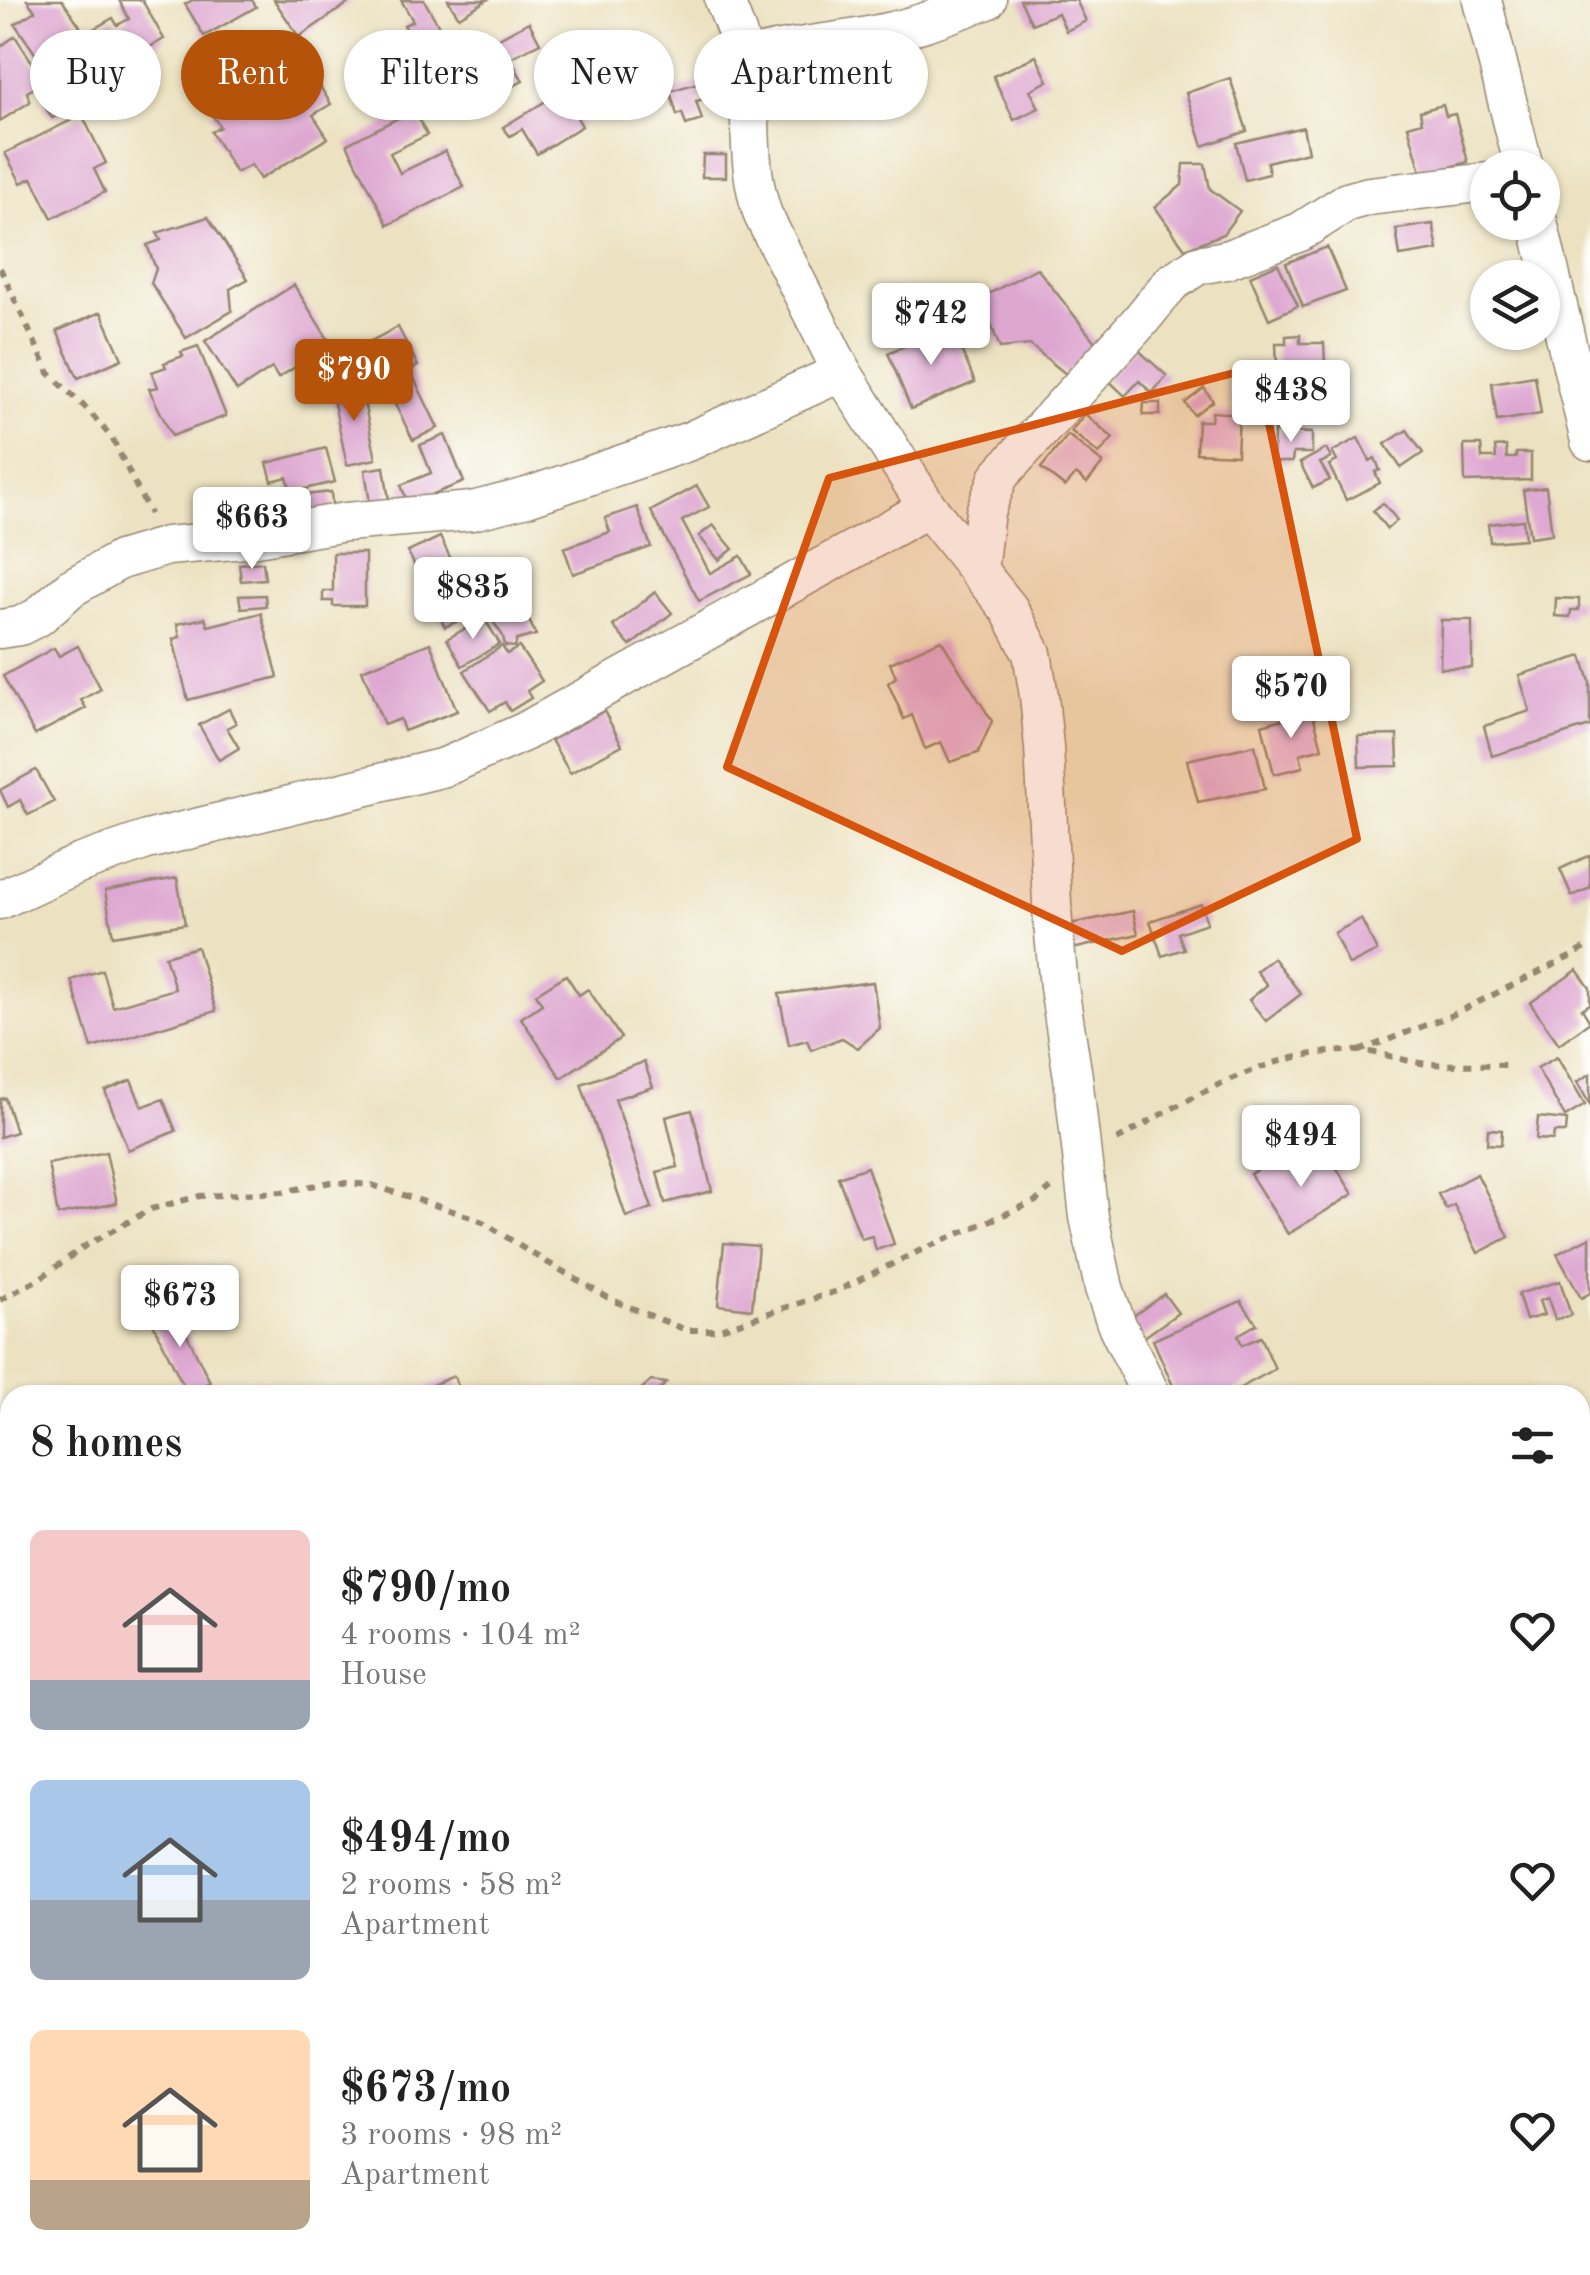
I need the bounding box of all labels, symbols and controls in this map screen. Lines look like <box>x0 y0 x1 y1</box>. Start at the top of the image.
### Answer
chip: Buy <box>30 30 161 120</box>
chip: Rent <box>181 30 324 120</box>
chip: Filters <box>344 30 514 120</box>
chip: New <box>534 30 674 120</box>
chip: Apartment <box>694 30 928 120</box>
map controls <box>1470 150 1560 350</box>
button: locate <box>1470 150 1560 240</box>
button: layers <box>1470 260 1560 350</box>
pin: $742 <box>872 283 990 368</box>
text: $742 <box>894 299 968 331</box>
pin: $790 <box>295 339 413 424</box>
text: $790 <box>317 355 391 387</box>
pin: $438 <box>1232 360 1350 445</box>
text: $438 <box>1254 376 1328 408</box>
pin: $663 <box>193 487 311 572</box>
text: $663 <box>215 503 289 535</box>
pin: $835 <box>414 557 532 642</box>
text: $835 <box>436 573 510 605</box>
pin: $570 <box>1232 656 1350 741</box>
text: $570 <box>1254 672 1328 704</box>
pin: $494 <box>1242 1105 1360 1190</box>
text: $494 <box>1264 1121 1338 1153</box>
pin: $673 <box>121 1265 239 1350</box>
text: $673 <box>143 1281 217 1313</box>
icon: filters <box>1505 1418 1560 1473</box>
text: 8 homes <box>30 1424 182 1466</box>
text: $790/mo <box>340 1569 511 1611</box>
icon: home <box>110 1570 230 1690</box>
icon: heart <box>1505 1603 1560 1658</box>
text: 4 rooms · 104 m² <box>340 1620 581 1652</box>
text: House <box>340 1660 427 1692</box>
text: $494/mo <box>340 1819 511 1861</box>
icon: home <box>110 1820 230 1940</box>
icon: heart <box>1505 1853 1560 1908</box>
text: 2 rooms · 58 m² <box>340 1870 562 1902</box>
text: Apartment <box>340 1910 490 1942</box>
text: $673/mo <box>340 2069 511 2111</box>
icon: home <box>110 2070 230 2190</box>
icon: heart <box>1505 2103 1560 2158</box>
text: 3 rooms · 98 m² <box>340 2120 562 2152</box>
text: Apartment <box>340 2160 490 2192</box>

